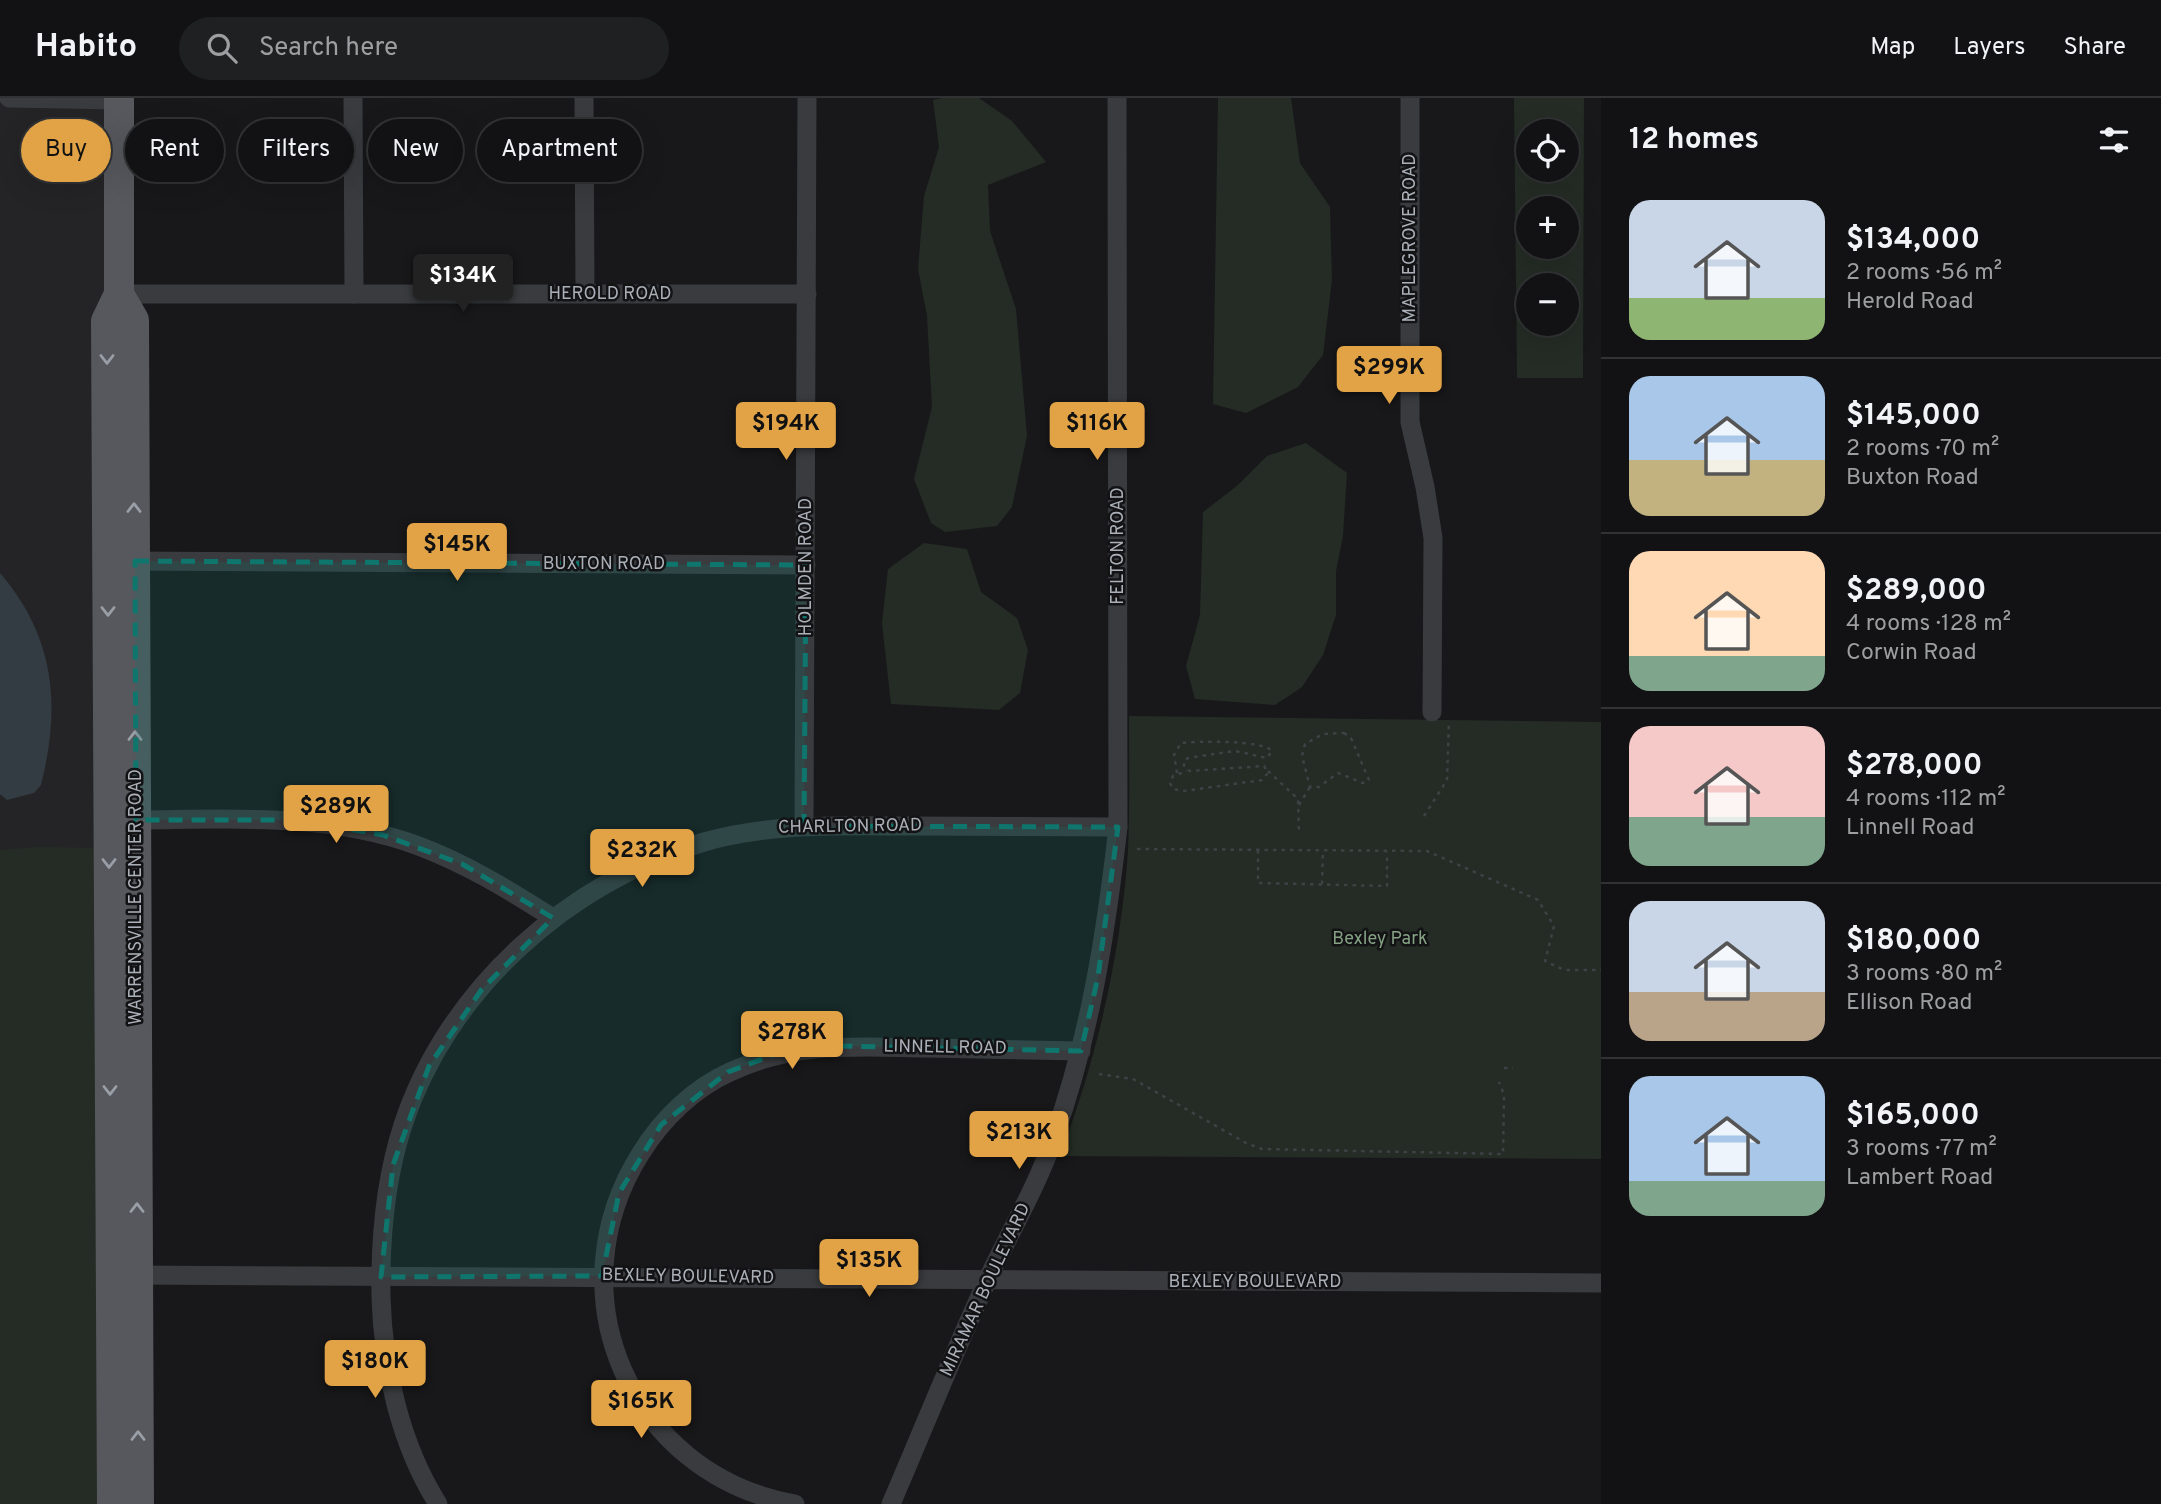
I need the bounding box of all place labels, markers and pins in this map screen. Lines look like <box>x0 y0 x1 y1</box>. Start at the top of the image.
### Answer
pin: $134K <box>414 254 512 314</box>
pin: $299K <box>1340 346 1438 406</box>
pin: $194K <box>737 402 835 462</box>
pin: $116K <box>1048 402 1146 462</box>
pin: $145K <box>408 524 506 583</box>
pin: $289K <box>287 786 385 845</box>
pin: $232K <box>593 830 691 889</box>
pin: $278K <box>743 1012 841 1071</box>
pin: $213K <box>970 1112 1068 1171</box>
pin: $135K <box>820 1240 918 1299</box>
pin: $180K <box>326 1340 424 1400</box>
pin: $165K <box>592 1380 690 1440</box>

